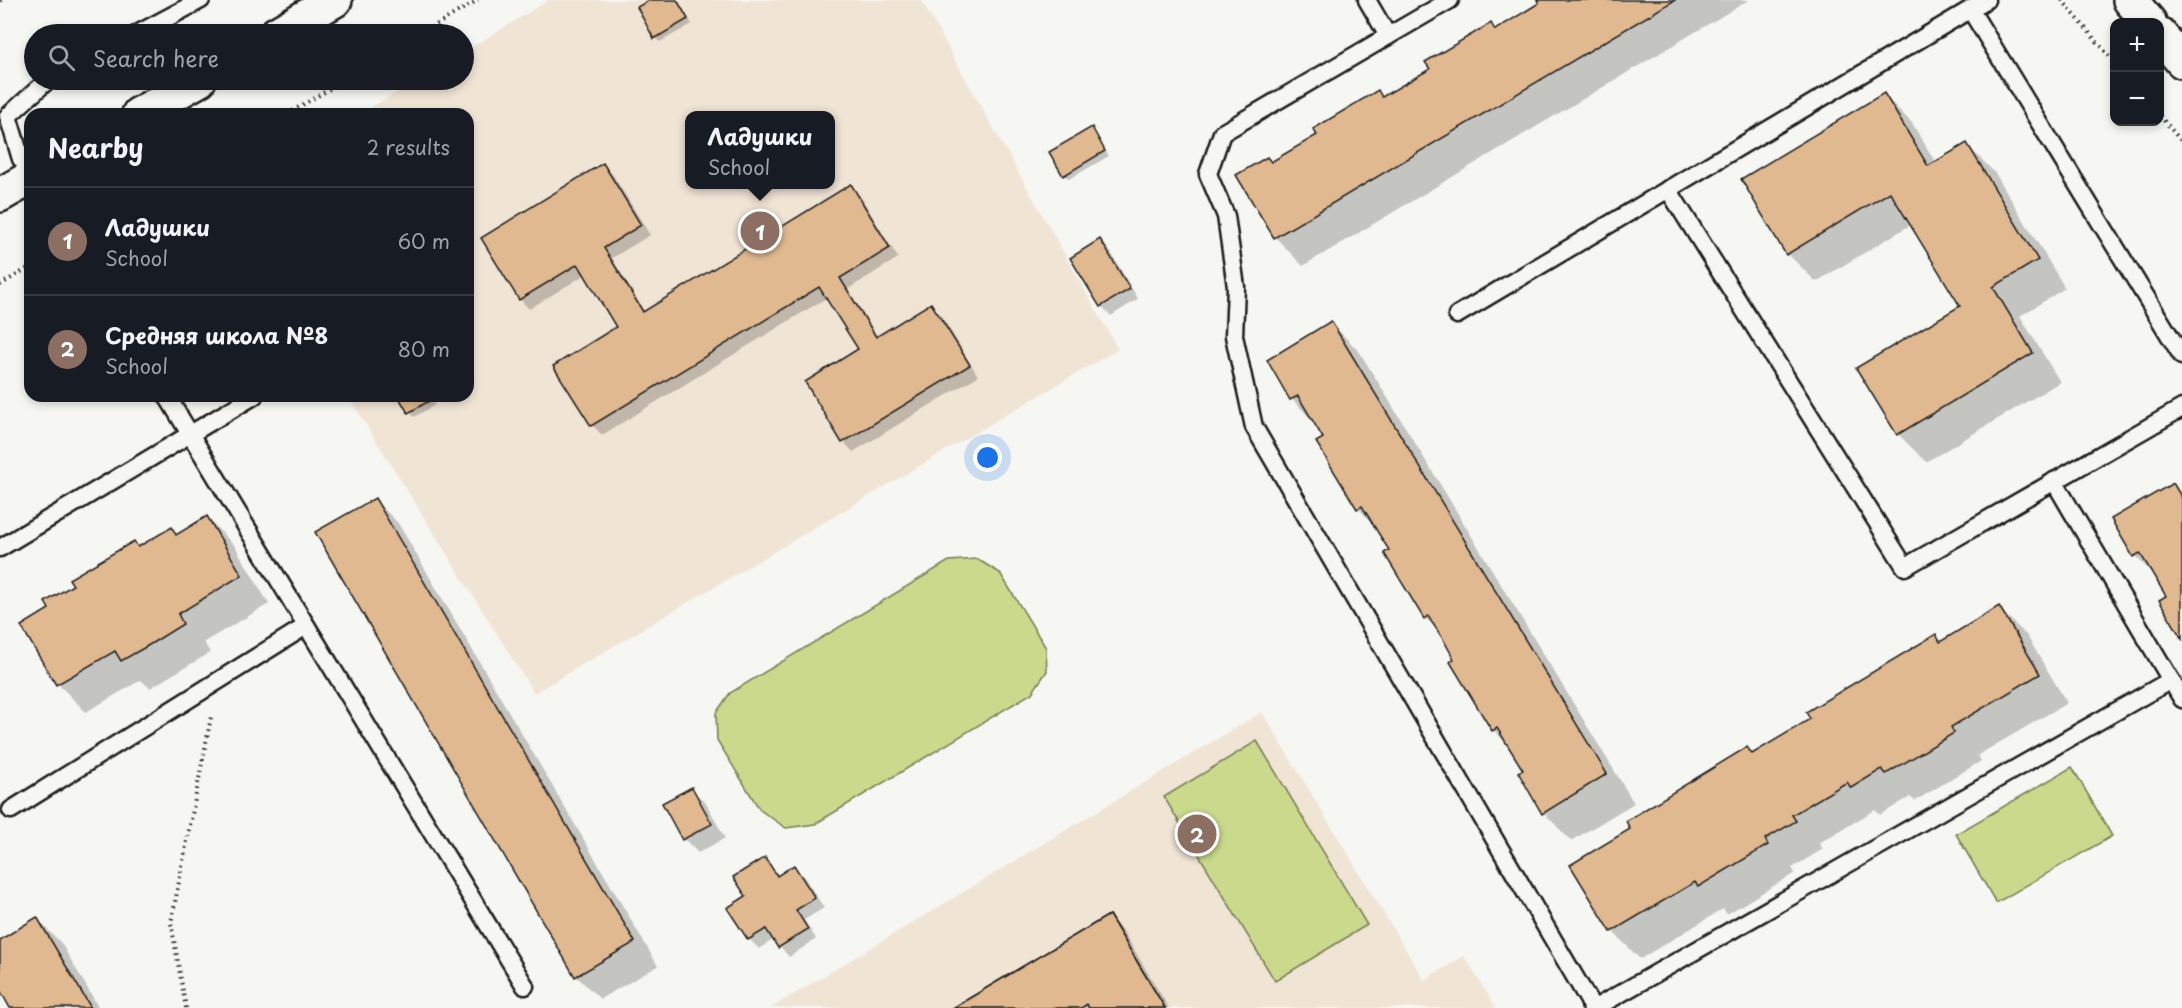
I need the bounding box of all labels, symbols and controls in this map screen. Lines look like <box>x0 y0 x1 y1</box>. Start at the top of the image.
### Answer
map controls <box>2110 18 2164 126</box>
button: + <box>2110 18 2164 72</box>
search box <box>24 24 474 90</box>
icon: search <box>45 41 78 74</box>
text: Search here <box>93 41 219 74</box>
button: − <box>2110 72 2164 126</box>
popup <box>685 111 835 189</box>
text: Ладушки <box>707 119 813 152</box>
text: Nearby <box>48 128 143 167</box>
text: 2 results <box>367 132 450 162</box>
text: School <box>707 152 770 182</box>
pin: 1 <box>740 208 780 254</box>
text: Ладушки <box>105 210 210 243</box>
text: 1 <box>63 226 72 256</box>
text: 60 m <box>398 226 450 256</box>
text: School <box>105 243 168 273</box>
text: Средняя школа №8 <box>105 318 328 351</box>
text: 2 <box>60 334 75 364</box>
text: 80 m <box>398 334 450 364</box>
text: School <box>105 351 168 381</box>
your location <box>973 443 1002 472</box>
pin: 2 <box>1178 812 1216 856</box>

